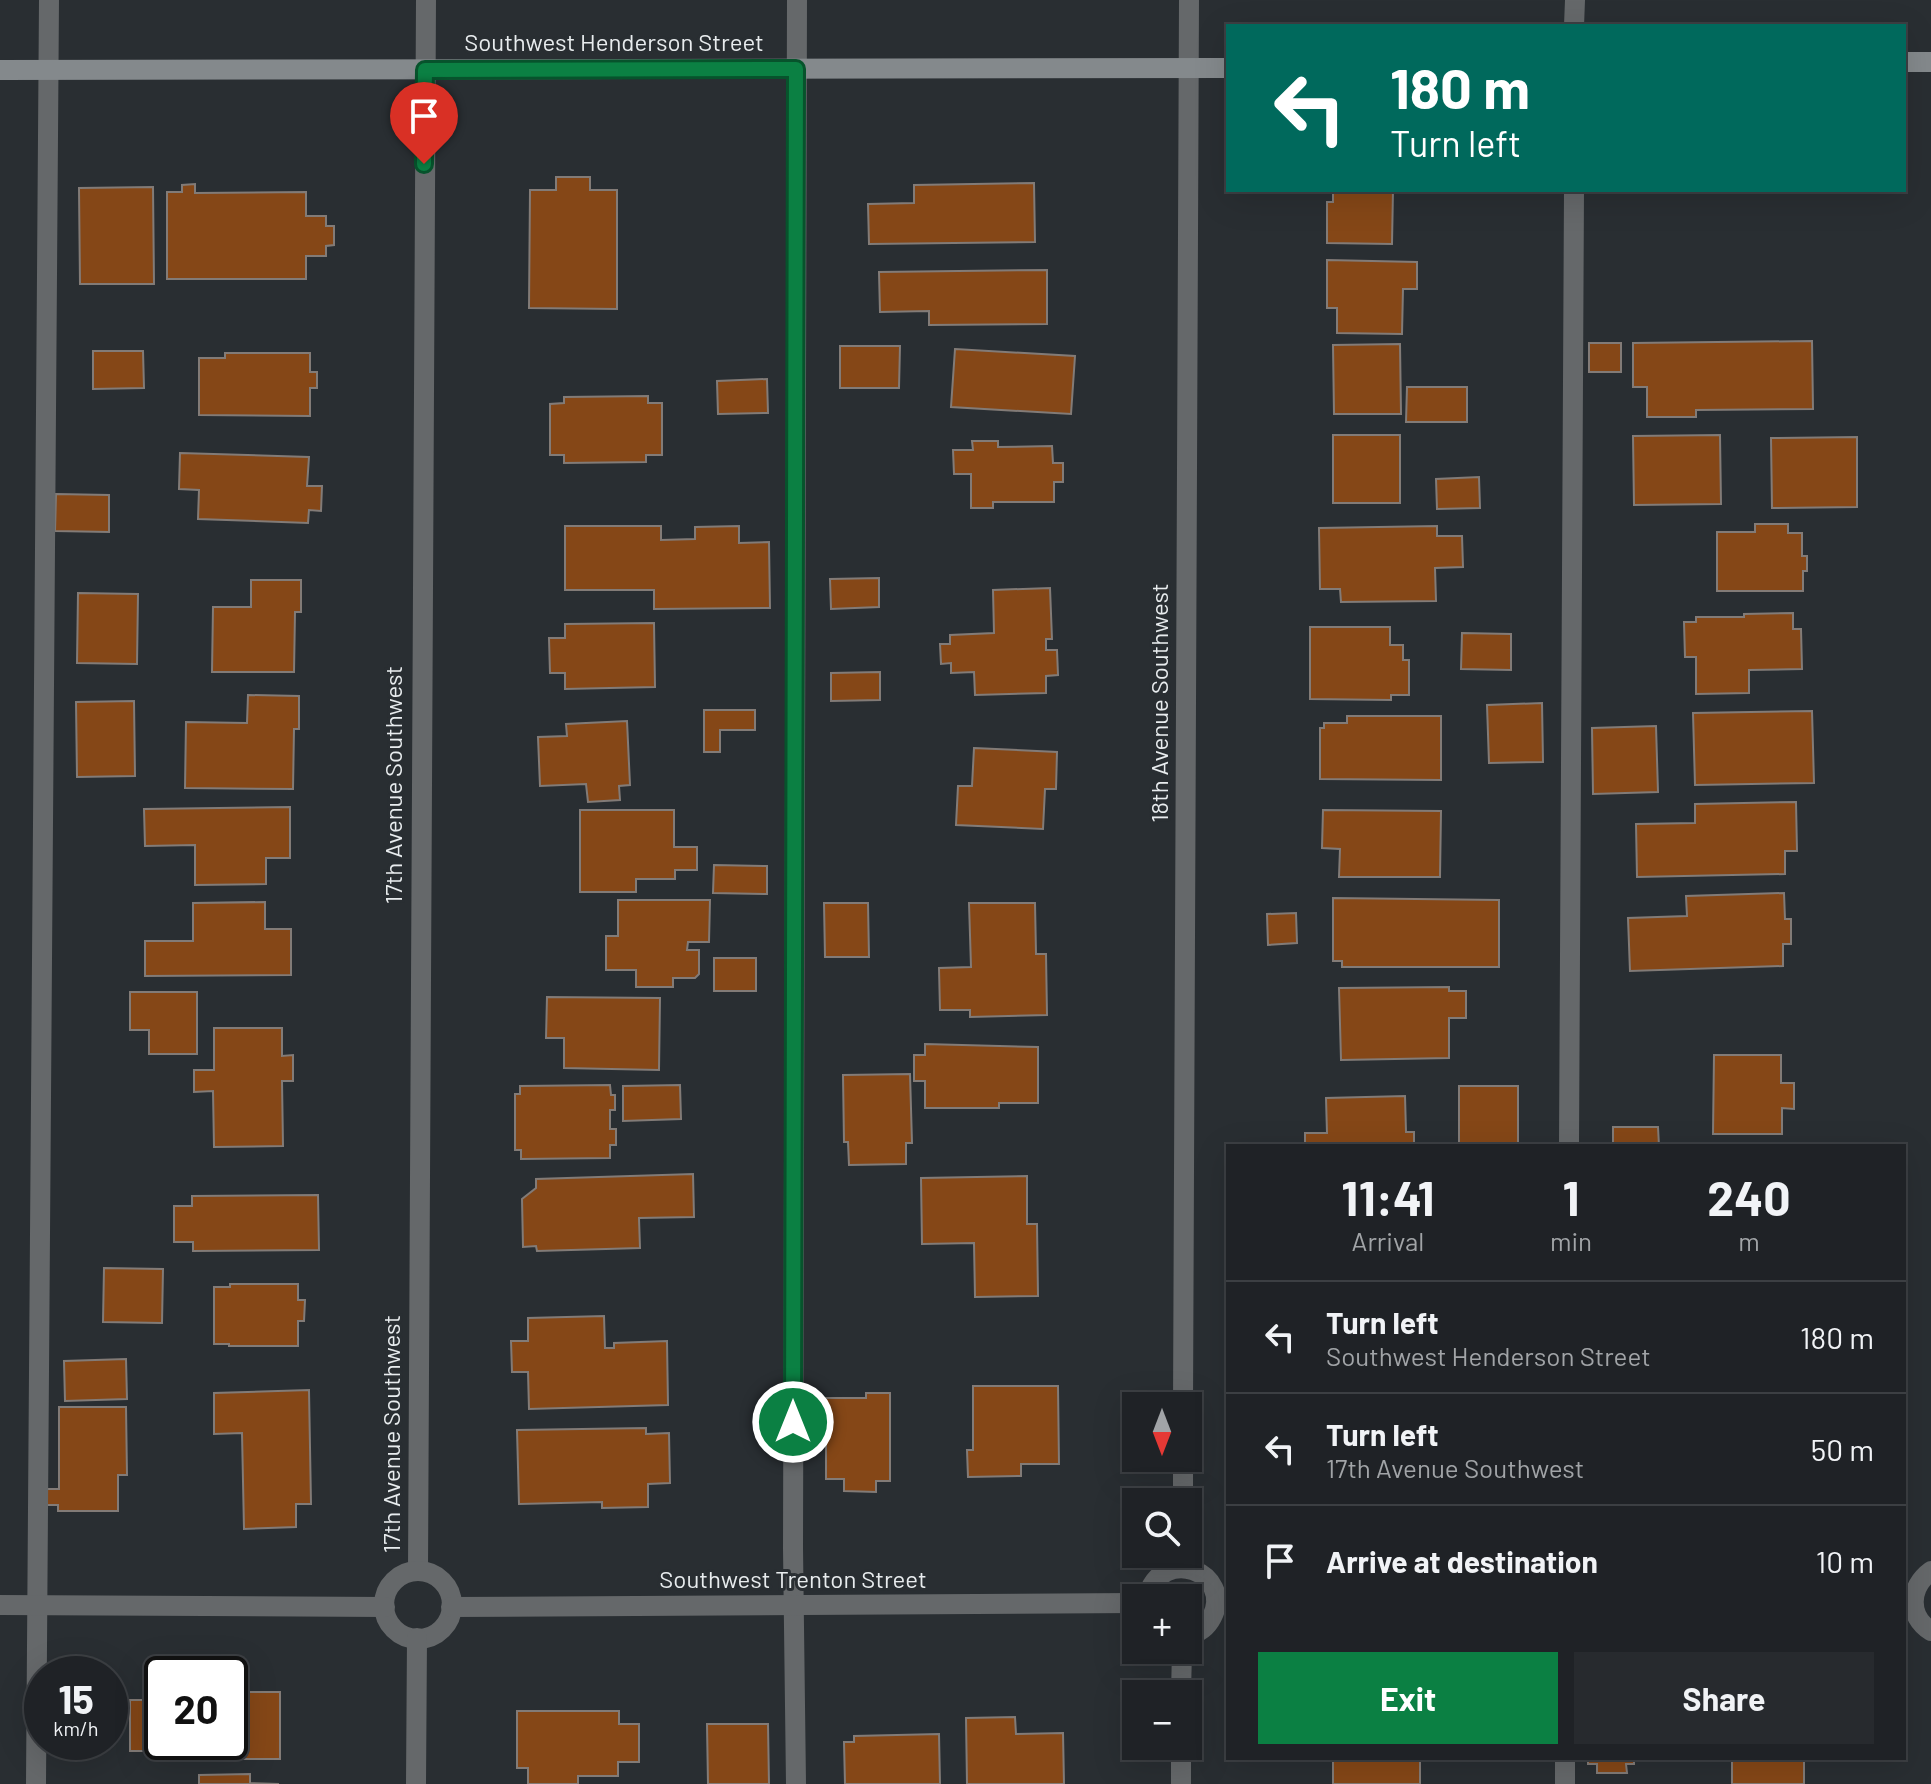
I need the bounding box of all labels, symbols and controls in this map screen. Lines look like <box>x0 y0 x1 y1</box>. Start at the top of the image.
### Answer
street label: Southwest Henderson Street <box>464 27 764 56</box>
text: 180 m <box>1390 53 1530 120</box>
icon: left <box>1258 56 1362 160</box>
pin <box>390 82 458 164</box>
icon: arrive <box>402 94 446 138</box>
text: Turn left <box>1390 121 1521 164</box>
street label: 18th Avenue Southwest <box>1144 583 1173 823</box>
street label: 17th Avenue Southwest <box>378 666 407 904</box>
text: 11:41 <box>1341 1168 1435 1226</box>
text: 1 <box>1562 1168 1579 1226</box>
text: 240 <box>1707 1168 1791 1226</box>
text: Arrival <box>1352 1225 1424 1256</box>
text: min <box>1550 1225 1592 1256</box>
text: m <box>1738 1225 1760 1256</box>
text: Turn left <box>1326 1304 1439 1340</box>
street label: 17th Avenue Southwest <box>376 1315 405 1553</box>
icon: left <box>1258 1315 1302 1359</box>
text: 180 m <box>1800 1319 1874 1355</box>
text: Southwest Henderson Street <box>1326 1340 1651 1371</box>
position arrow <box>751 1380 835 1464</box>
north arrow <box>1122 1392 1202 1472</box>
map controls <box>1122 1392 1202 1760</box>
text: Turn left <box>1326 1416 1439 1452</box>
icon: left <box>1258 1427 1302 1471</box>
text: 50 m <box>1811 1431 1874 1467</box>
text: 17th Avenue Southwest <box>1326 1452 1584 1483</box>
button: search <box>1122 1488 1202 1568</box>
icon: arrive <box>1258 1539 1302 1583</box>
text: Arrive at destination <box>1326 1543 1598 1579</box>
text: 10 m <box>1816 1543 1874 1579</box>
street label: Southwest Trenton Street <box>659 1564 927 1593</box>
button: + <box>1122 1584 1202 1664</box>
button: Exit <box>1258 1652 1558 1744</box>
button: Share <box>1574 1652 1874 1744</box>
speed limit sign: 20 <box>144 1656 248 1760</box>
text: 15 <box>58 1674 94 1722</box>
button: − <box>1122 1680 1202 1760</box>
text: km/h <box>53 1716 99 1740</box>

